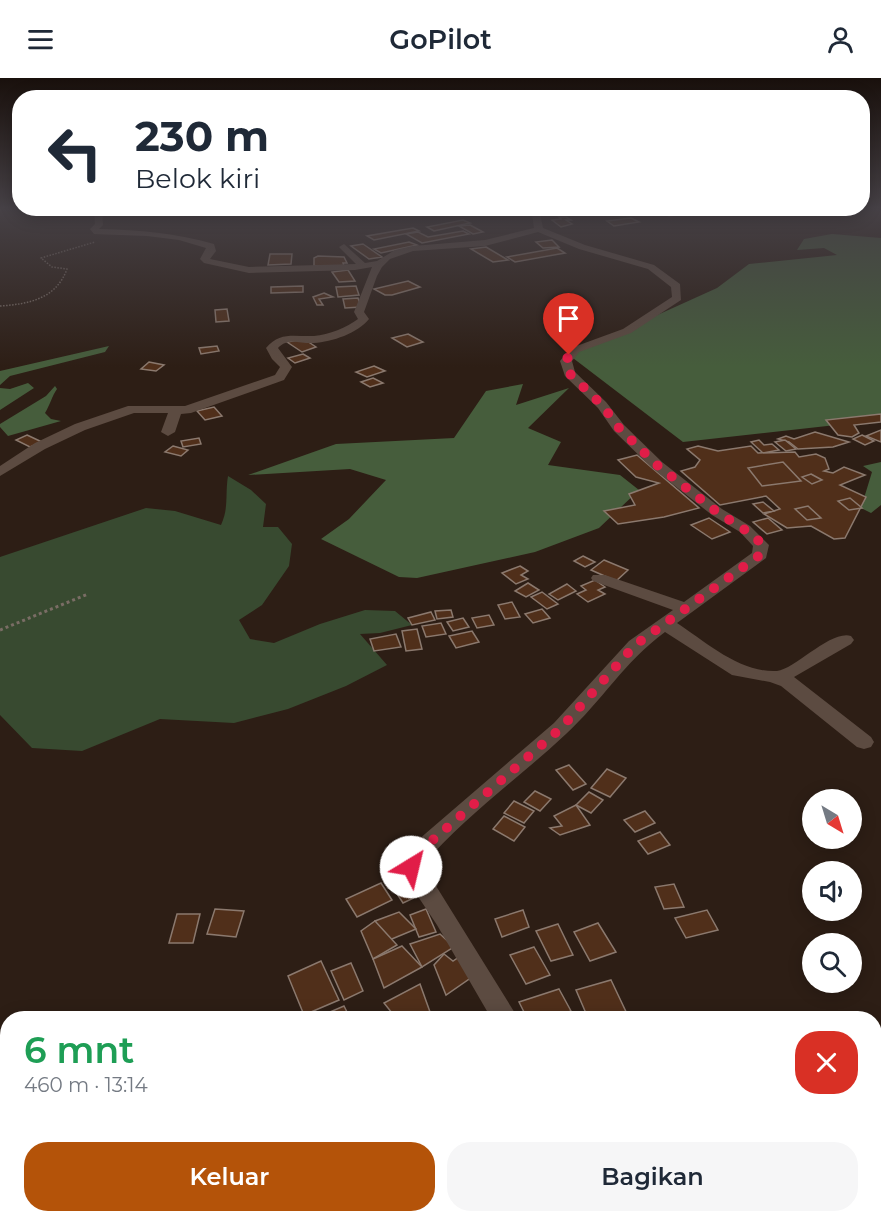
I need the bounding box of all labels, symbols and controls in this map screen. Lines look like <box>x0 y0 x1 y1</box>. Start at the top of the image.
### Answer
icon: menu <box>24 23 57 56</box>
text: GoPilot <box>389 23 492 56</box>
icon: person <box>824 23 857 56</box>
text: 230 m <box>135 110 269 162</box>
icon: left <box>36 114 114 192</box>
text: Belok kiri <box>135 162 260 195</box>
pin <box>543 293 594 355</box>
icon: arrive <box>552 302 585 335</box>
north arrow <box>802 789 862 849</box>
map controls <box>802 789 862 993</box>
position arrow <box>379 835 443 899</box>
button: sound <box>802 861 862 921</box>
button: search <box>802 933 862 993</box>
text: 6 mnt <box>24 1028 134 1072</box>
button: close <box>795 1031 858 1094</box>
text: 460 m · 13:14 <box>24 1073 148 1097</box>
button: Keluar <box>24 1142 435 1211</box>
button: Bagikan <box>447 1142 858 1211</box>

